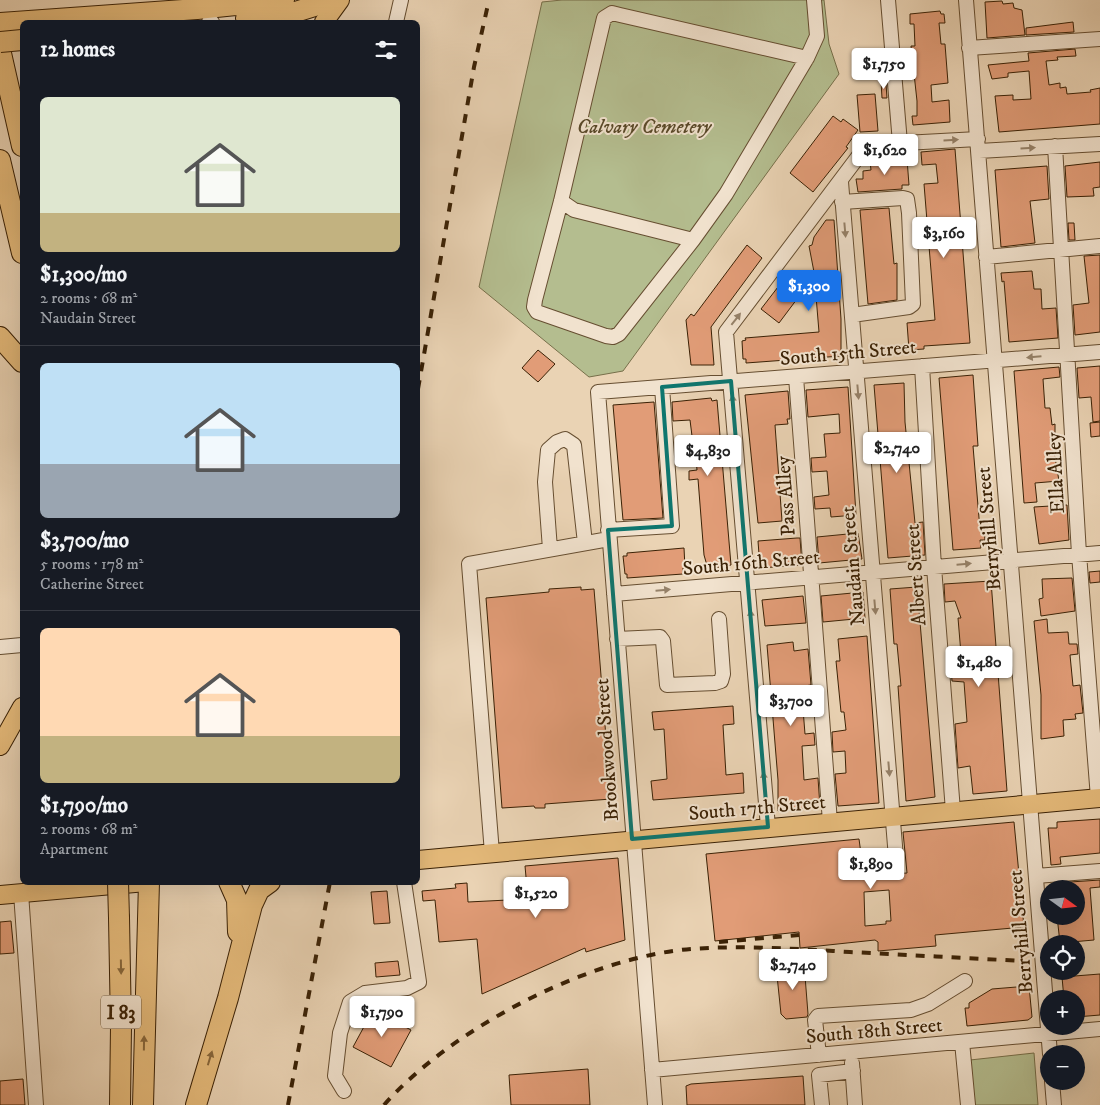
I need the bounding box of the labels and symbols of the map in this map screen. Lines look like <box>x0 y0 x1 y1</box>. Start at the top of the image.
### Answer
pin: $1,750 <box>843 48 925 90</box>
park label: Calvary Cemetery <box>577 115 712 140</box>
pin: $1,620 <box>844 134 926 176</box>
one-way arrow <box>943 136 959 144</box>
one-way arrow <box>1020 143 1036 151</box>
pin: $3,160 <box>903 216 985 259</box>
one-way arrow <box>841 223 849 239</box>
pin: $1,300 <box>768 270 850 312</box>
one-way arrow <box>730 313 741 326</box>
street label: South 15th Street <box>779 335 917 372</box>
one-way arrow <box>1026 354 1042 362</box>
one-way arrow <box>854 385 862 401</box>
one-way arrow <box>729 394 737 410</box>
street label: Ella Alley <box>1042 431 1071 514</box>
pin: $2,740 <box>856 432 938 474</box>
pin: $4,830 <box>667 434 749 477</box>
street label: Pass Alley <box>771 455 802 537</box>
street label: Berryhill Street <box>972 466 1007 592</box>
street label: Naudain Street <box>836 505 871 627</box>
street label: Albert Street <box>900 523 933 627</box>
street label: South 16th Street <box>682 545 821 582</box>
one-way arrow <box>957 560 973 568</box>
one-way arrow <box>655 586 671 594</box>
one-way arrow <box>872 599 880 615</box>
one-way arrow <box>747 608 755 624</box>
pin: $1,480 <box>938 646 1020 688</box>
street label: Brookwood Street <box>590 678 625 822</box>
pin: $3,700 <box>750 684 832 727</box>
one-way arrow <box>885 761 893 777</box>
one-way arrow <box>760 770 768 786</box>
street label: South 17th Street <box>688 790 827 827</box>
pin: $1,890 <box>830 848 912 890</box>
street label: Berryhill Street <box>1004 869 1039 995</box>
pin: $1,520 <box>495 876 577 919</box>
north arrow <box>1040 880 1085 925</box>
pin: $2,740 <box>752 948 834 991</box>
one-way arrow <box>117 959 125 975</box>
road number: I 83 <box>101 996 141 1028</box>
pin: $1,790 <box>341 996 423 1038</box>
street label: South 18th Street <box>805 1013 943 1050</box>
one-way arrow <box>140 1035 148 1051</box>
one-way arrow <box>207 1051 215 1066</box>

